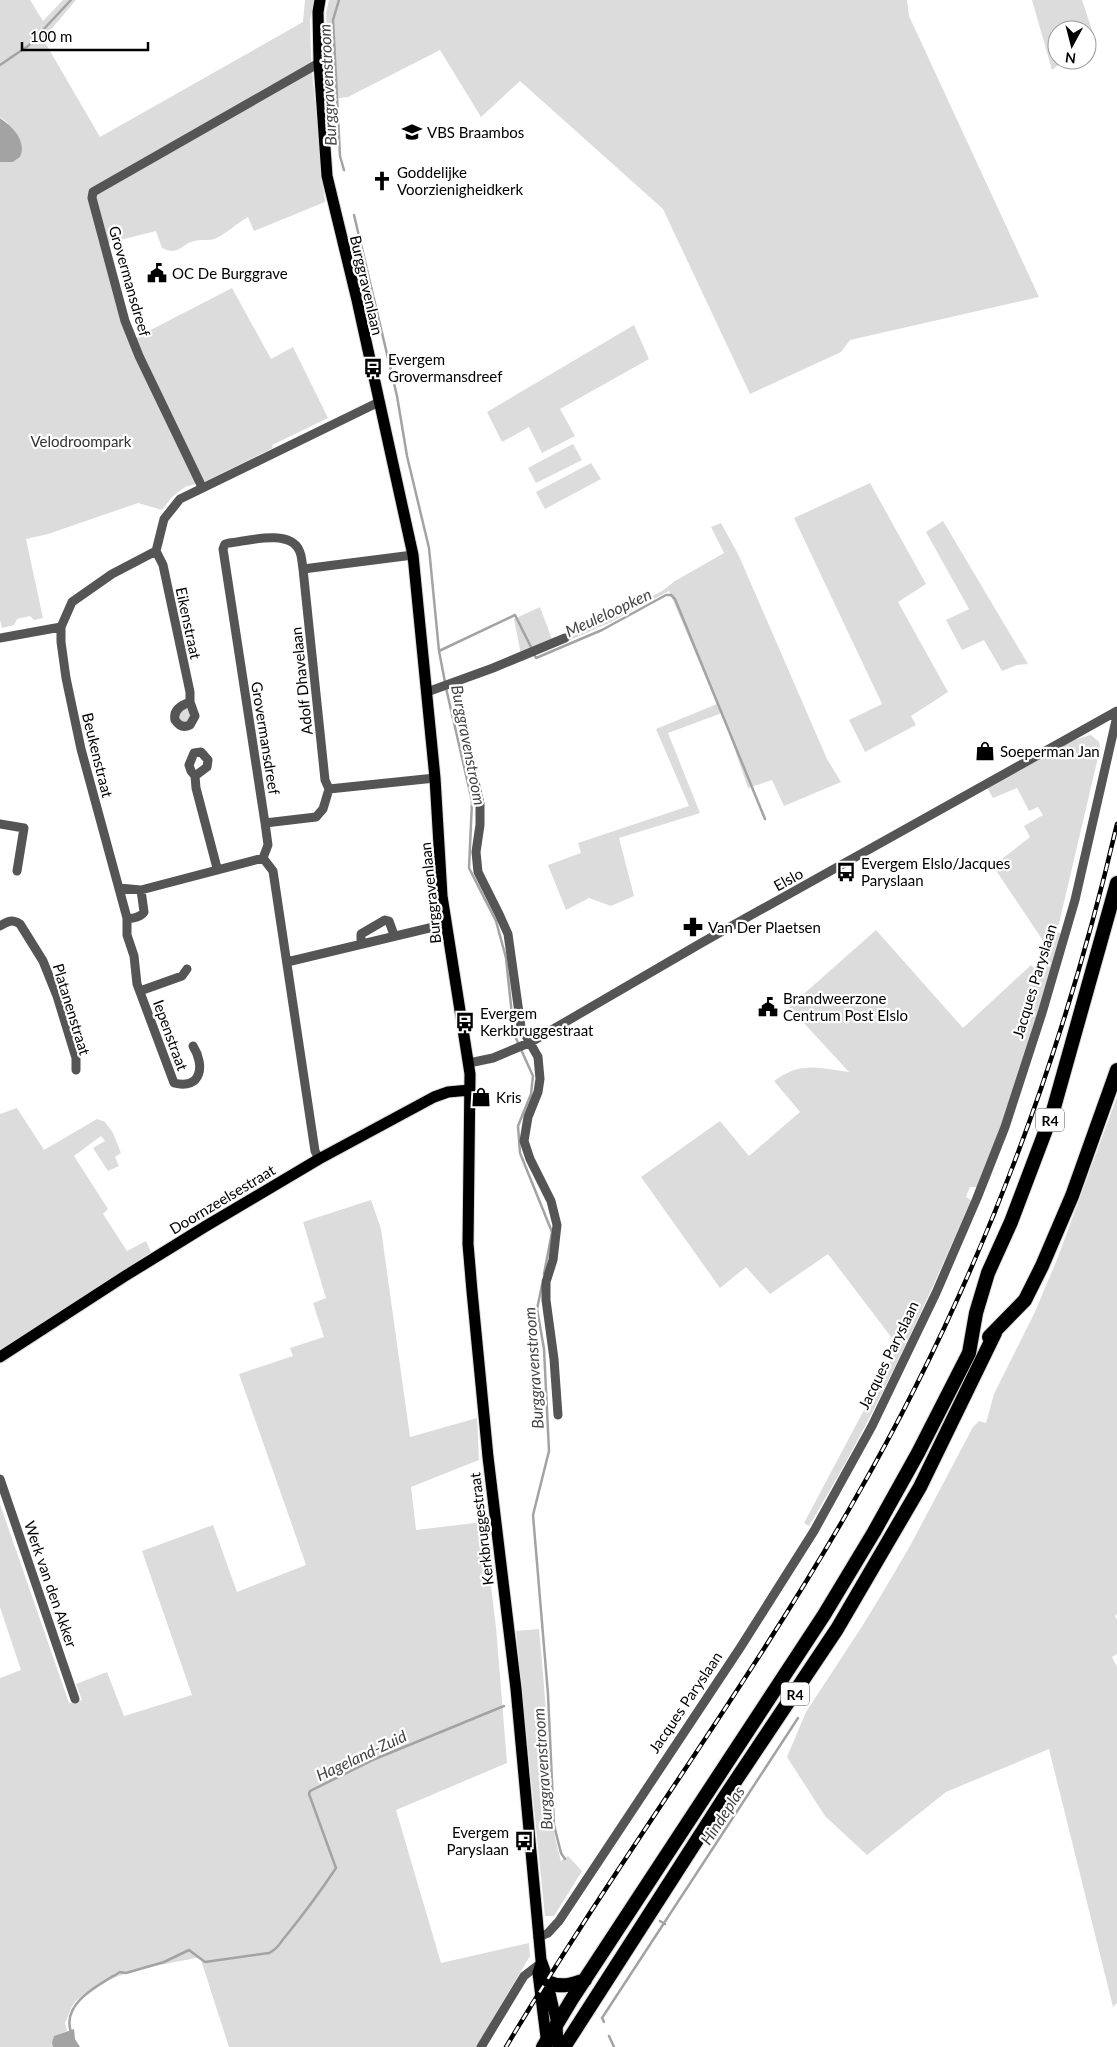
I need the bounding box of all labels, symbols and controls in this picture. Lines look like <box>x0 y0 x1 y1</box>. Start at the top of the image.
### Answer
scale bar <box>22 20 149 52</box>
north arrow <box>1047 20 1097 70</box>
water label: Burggravenstroom <box>314 24 340 146</box>
text: 100 m <box>30 27 72 45</box>
text: N <box>1064 49 1077 67</box>
school or university icon: VBS Braambos <box>401 121 423 143</box>
place label: VBS Braambos <box>427 123 524 141</box>
place label: Goddelijke Voorzienigheidkerk <box>397 163 523 198</box>
church icon: Goddelijke Voorzienigheidkerk <box>371 170 393 192</box>
street label: Grovermansdreef <box>106 224 155 339</box>
street label: Burggravenlaan <box>347 233 387 337</box>
public building icon: OC De Burggrave <box>146 262 168 284</box>
place label: OC De Burggrave <box>172 264 288 282</box>
place label: Evergem Grovermansdreef <box>388 350 503 385</box>
bus stop icon: Evergem Grovermansdreef <box>362 357 384 379</box>
park label: Velodroompark <box>31 432 132 450</box>
water label: Meuleloopken <box>562 584 654 640</box>
street label: Eikenstraat <box>173 585 206 661</box>
street label: Adolf Dhavelaan <box>286 626 316 736</box>
street label: Grovermansdreef <box>248 680 284 797</box>
water label: Burggravenstroom <box>448 683 490 807</box>
street label: Beukenstraat <box>79 711 117 800</box>
shop icon: Soeperman Jan <box>974 740 996 762</box>
place label: Soeperman Jan <box>1000 742 1100 760</box>
street label: Burggravenlaan <box>416 841 444 945</box>
place label: Evergem Elslo/Jacques Paryslaan <box>861 854 1010 889</box>
bus stop icon: Evergem Elslo/Jacques Paryslaan <box>835 861 857 883</box>
street label: Elslo <box>770 864 806 894</box>
pharmacy icon: Van Der Plaetsen <box>682 916 704 938</box>
place label: Van Der Plaetsen <box>708 918 821 936</box>
street label: Jacques Paryslaan <box>1008 922 1060 1040</box>
street label: Platanenstraat <box>50 961 95 1058</box>
place label: Brandweerzone Centrum Post Elslo <box>783 989 908 1024</box>
public building icon: Brandweerzone Centrum Post Elslo <box>757 996 779 1018</box>
street label: Iepenstraat <box>150 997 192 1073</box>
place label: Evergem Kerkbruggestraat <box>480 1004 594 1039</box>
bus stop icon: Evergem Kerkbruggestraat <box>454 1011 476 1033</box>
shop icon: Kris <box>470 1086 492 1108</box>
place label: Kris <box>496 1088 522 1106</box>
road number: R4 <box>1036 1108 1064 1132</box>
street label: Doornzeelsestraat <box>166 1160 279 1238</box>
street label: Jacques Paryslaan <box>854 1298 922 1412</box>
water label: Burggravenstroom <box>519 1306 547 1430</box>
street label: Kerkbruggestraat <box>465 1471 497 1586</box>
street label: Werk van den Akker <box>21 1518 81 1650</box>
street label: Jacques Paryslaan <box>644 1648 726 1756</box>
road number: R4 <box>781 1682 809 1706</box>
water label: Burggravenstroom <box>528 1707 556 1831</box>
water label: Hageland-Zuid <box>313 1726 410 1784</box>
water label: Hindeplas <box>696 1782 748 1848</box>
place label: Evergem Paryslaan <box>446 1823 509 1858</box>
bus stop icon: Evergem Paryslaan <box>513 1830 535 1852</box>

